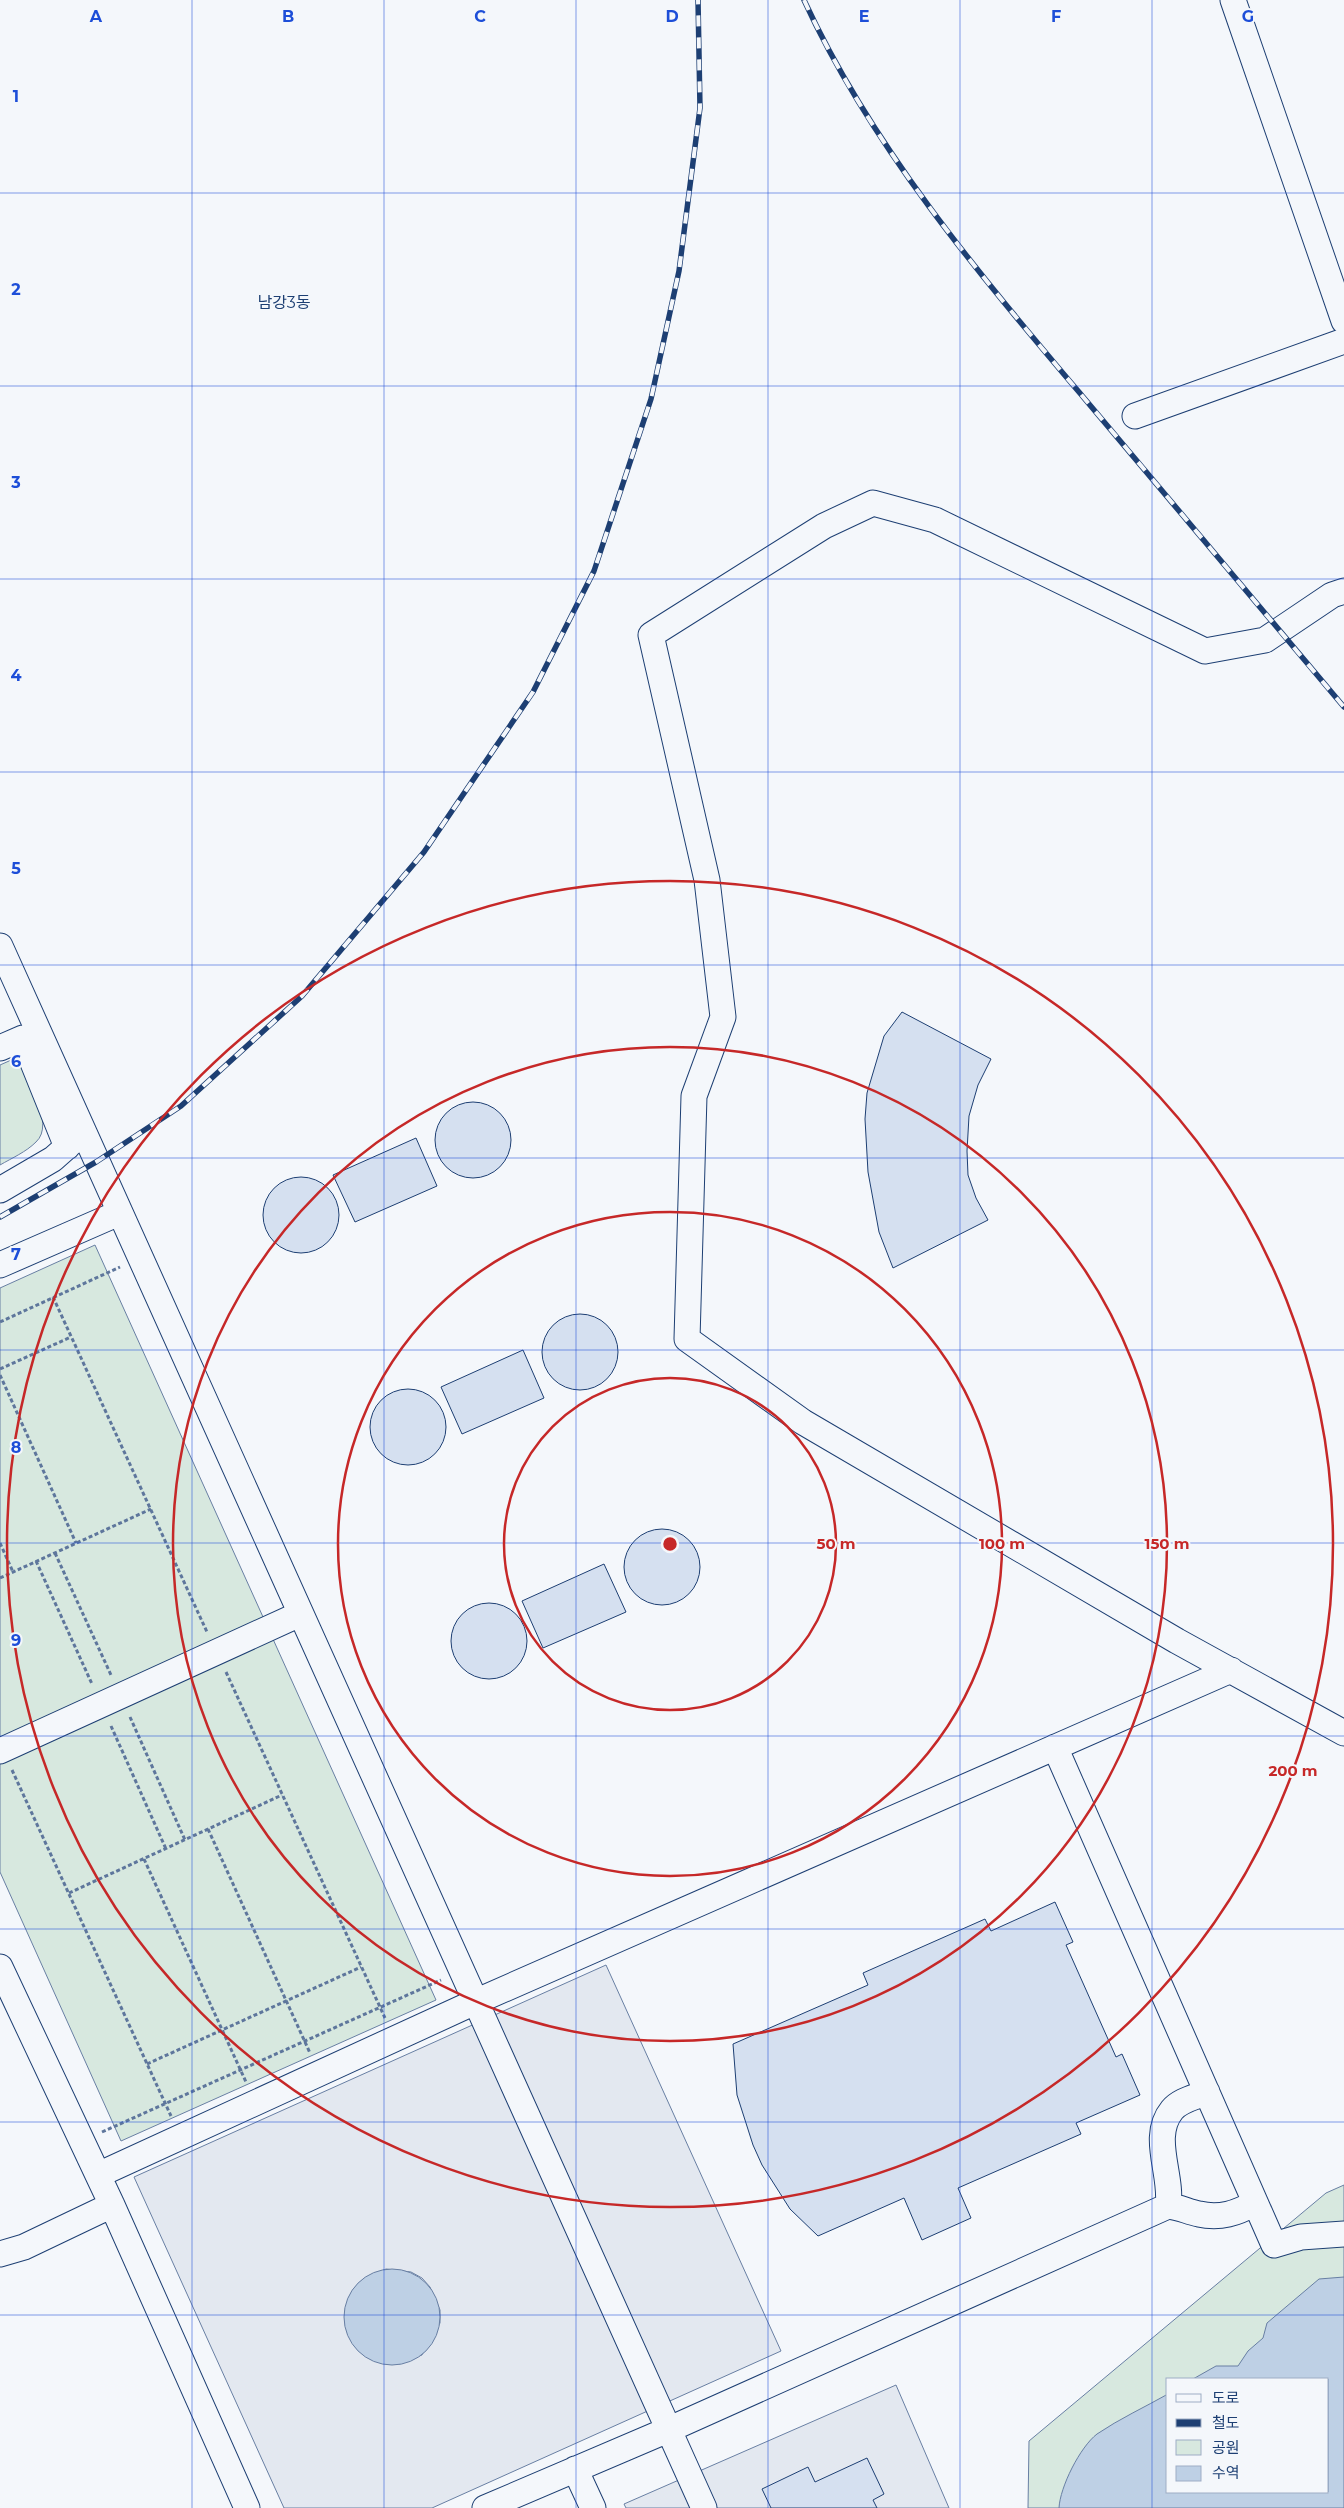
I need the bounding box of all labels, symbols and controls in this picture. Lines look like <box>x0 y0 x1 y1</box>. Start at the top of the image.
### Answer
text: A <box>89 7 103 26</box>
text: B <box>282 7 294 26</box>
text: C <box>474 7 486 26</box>
text: D <box>665 7 679 26</box>
text: E <box>859 7 869 26</box>
text: F <box>1051 7 1061 26</box>
text: G <box>1242 7 1254 26</box>
text: 1 <box>13 87 19 106</box>
text: 2 <box>11 280 21 299</box>
district label: 남강3동 <box>257 293 311 312</box>
text: 3 <box>10 473 21 492</box>
text: 4 <box>10 666 22 685</box>
text: 5 <box>11 859 21 878</box>
text: 6 <box>11 1052 21 1071</box>
text: 7 <box>11 1245 21 1264</box>
text: 8 <box>11 1438 21 1457</box>
text: 50 m <box>816 1534 856 1553</box>
text: 100 m <box>979 1534 1025 1553</box>
text: 150 m <box>1145 1534 1189 1553</box>
centre of rings <box>661 1535 679 1553</box>
text: 9 <box>11 1631 21 1650</box>
text: 200 m <box>1268 1761 1318 1780</box>
legend <box>1166 2378 1329 2493</box>
text: 도로 <box>1212 2388 1240 2407</box>
text: 철도 <box>1212 2413 1240 2432</box>
text: 공원 <box>1212 2438 1240 2457</box>
text: 수역 <box>1212 2463 1240 2482</box>

